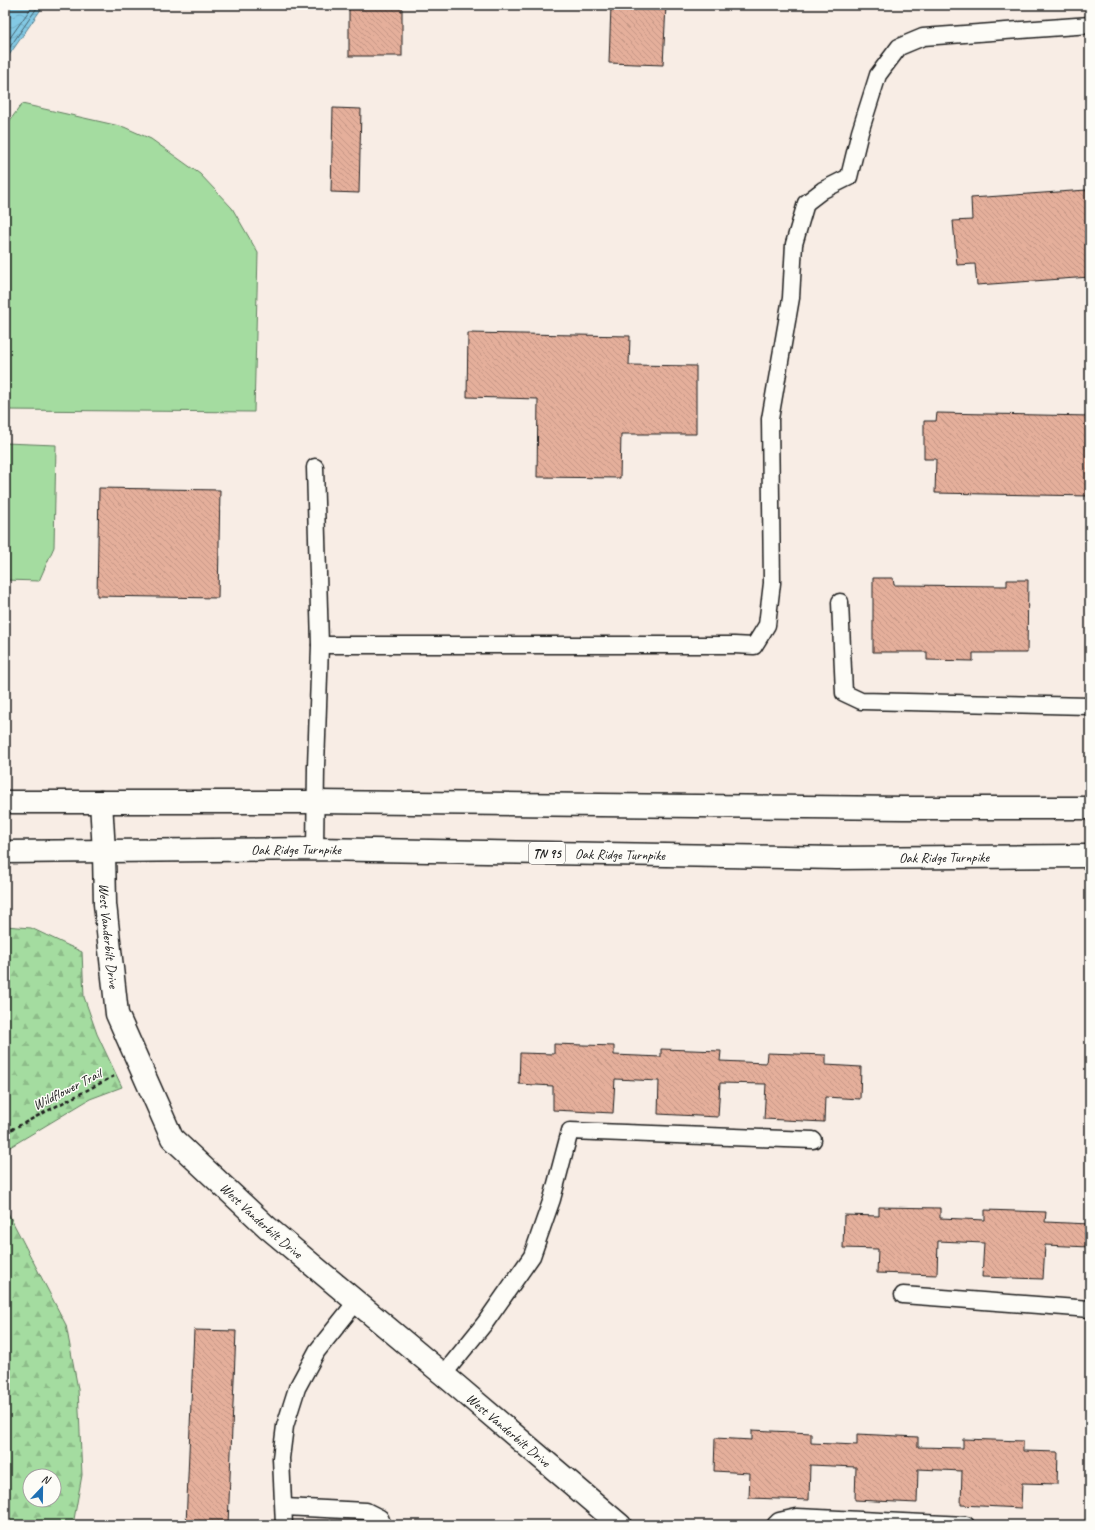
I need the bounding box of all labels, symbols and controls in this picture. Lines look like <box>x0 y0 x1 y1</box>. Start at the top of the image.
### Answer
street label: Oak Ridge Turnpike <box>251 841 343 859</box>
road number: TN 95 <box>529 842 565 864</box>
street label: Oak Ridge Turnpike <box>575 845 667 864</box>
street label: Oak Ridge Turnpike <box>899 849 990 867</box>
street label: West Vanderbilt Drive <box>96 883 122 990</box>
street label: Wildflower Trail <box>30 1064 107 1114</box>
street label: West Vanderbilt Drive <box>216 1179 307 1263</box>
street label: West Vanderbilt Drive <box>463 1390 555 1472</box>
north arrow <box>22 1468 62 1508</box>
text: N <box>40 1471 54 1487</box>

